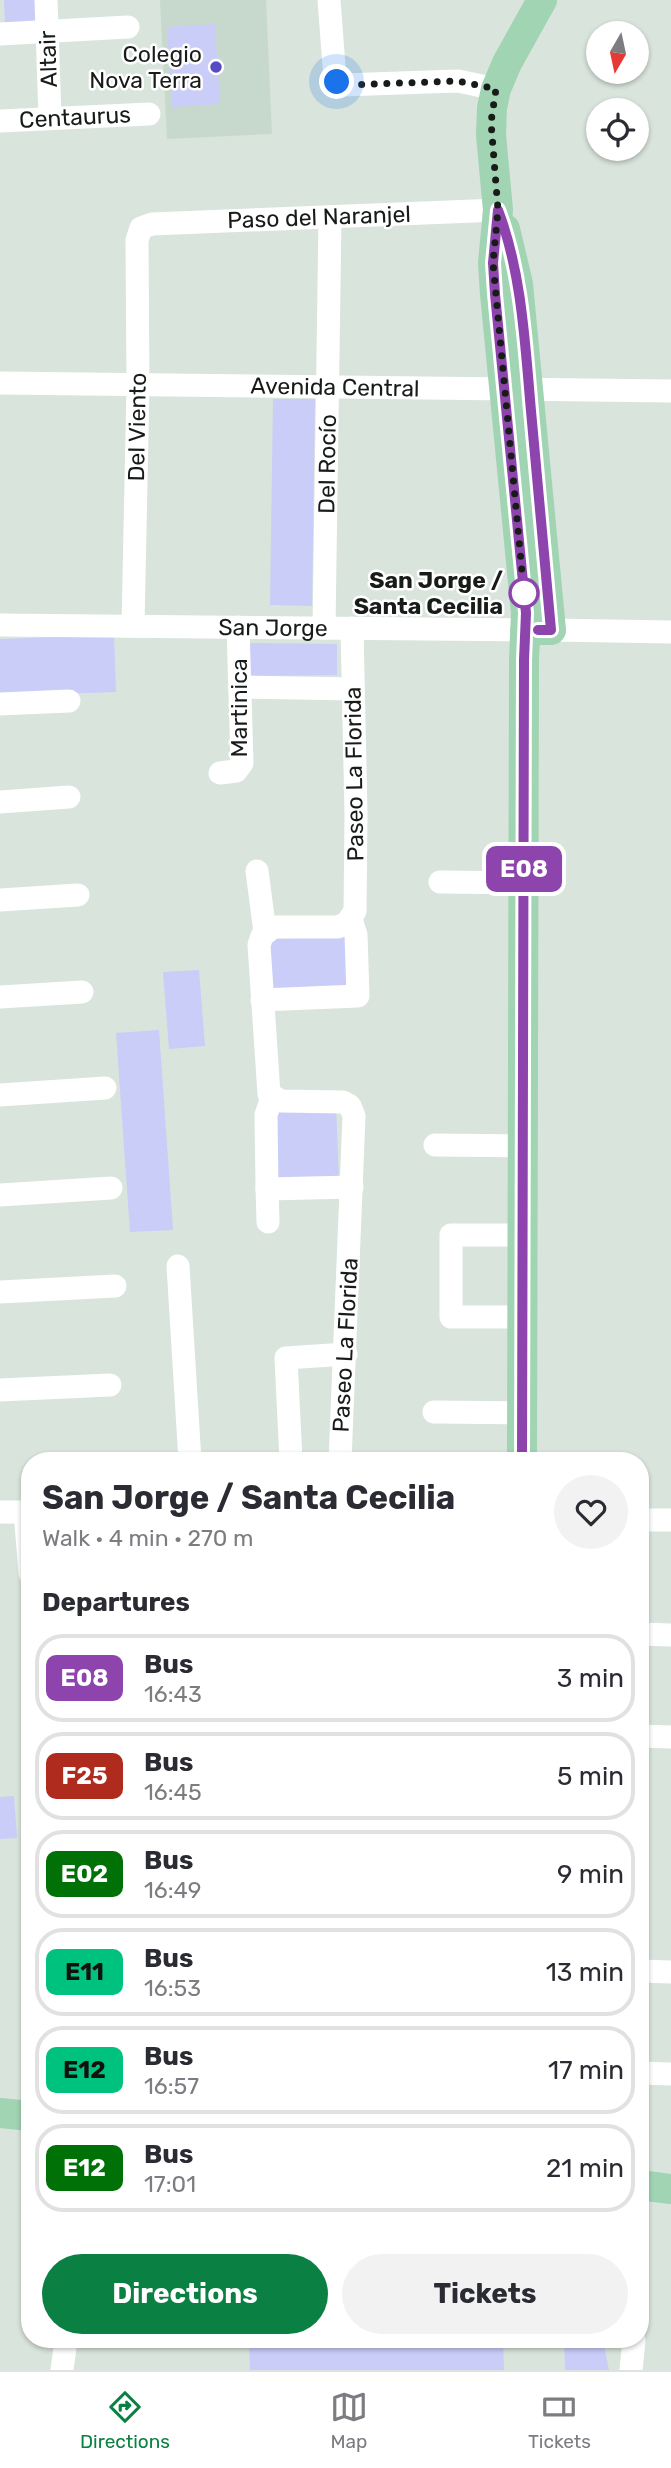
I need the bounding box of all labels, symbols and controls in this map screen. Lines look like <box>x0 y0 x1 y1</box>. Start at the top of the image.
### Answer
north arrow <box>586 21 649 84</box>
map controls <box>586 21 649 161</box>
street label: Altair <box>33 30 63 88</box>
place label: Colegio Nova Terra <box>89 40 202 94</box>
marker: Colegio Nova Terra <box>208 59 224 75</box>
your location <box>319 64 354 99</box>
button: locate <box>586 98 649 161</box>
street label: Centaurus <box>18 100 132 134</box>
street label: Paso del Naranjel <box>227 200 411 234</box>
street label: Del Viento <box>122 372 152 482</box>
street label: Avenida Central <box>250 372 420 402</box>
street label: Del Rocío <box>312 414 342 514</box>
place label: San Jorge / Santa Cecilia <box>354 566 503 620</box>
marker: San Jorge / Santa Cecilia <box>509 578 539 608</box>
street label: San Jorge <box>218 613 328 642</box>
street label: Martinica <box>225 658 253 758</box>
street label: Paseo La Florida <box>338 686 370 862</box>
line badge: E08 <box>484 846 564 892</box>
text: E08 <box>500 855 548 883</box>
street label: Paseo La Florida <box>326 1257 364 1433</box>
button: heart <box>554 1475 628 1549</box>
text: San Jorge / Santa Cecilia <box>42 1478 455 1517</box>
text: Walk · 4 min · 270 m <box>42 1524 253 1552</box>
text: Departures <box>42 1587 190 1618</box>
text: Bus <box>144 1649 193 1680</box>
text: 3 min <box>557 1663 624 1694</box>
text: E08 <box>61 1664 108 1692</box>
text: 16:43 <box>144 1680 202 1708</box>
text: Bus <box>144 1747 193 1778</box>
text: 5 min <box>557 1761 624 1792</box>
text: F25 <box>62 1762 107 1790</box>
text: 16:45 <box>144 1778 202 1806</box>
text: Bus <box>144 1845 193 1876</box>
text: 9 min <box>557 1859 624 1890</box>
text: E02 <box>61 1860 108 1888</box>
text: 16:49 <box>144 1876 201 1904</box>
text: Bus <box>144 1943 193 1974</box>
text: 13 min <box>546 1957 624 1988</box>
text: E11 <box>65 1958 104 1986</box>
text: 16:53 <box>144 1974 201 2002</box>
text: Bus <box>144 2041 193 2072</box>
text: 17 min <box>548 2055 624 2086</box>
text: E12 <box>63 2056 106 2084</box>
text: 16:57 <box>144 2072 199 2100</box>
text: Bus <box>144 2139 193 2170</box>
text: 21 min <box>546 2153 624 2184</box>
text: E12 <box>63 2154 106 2182</box>
text: 17:01 <box>144 2170 196 2198</box>
button: Directions <box>42 2254 328 2334</box>
button: Tickets <box>342 2254 628 2334</box>
tab: Directions <box>80 2388 170 2453</box>
tab: Map <box>330 2388 368 2453</box>
tab: Tickets <box>528 2388 591 2453</box>

